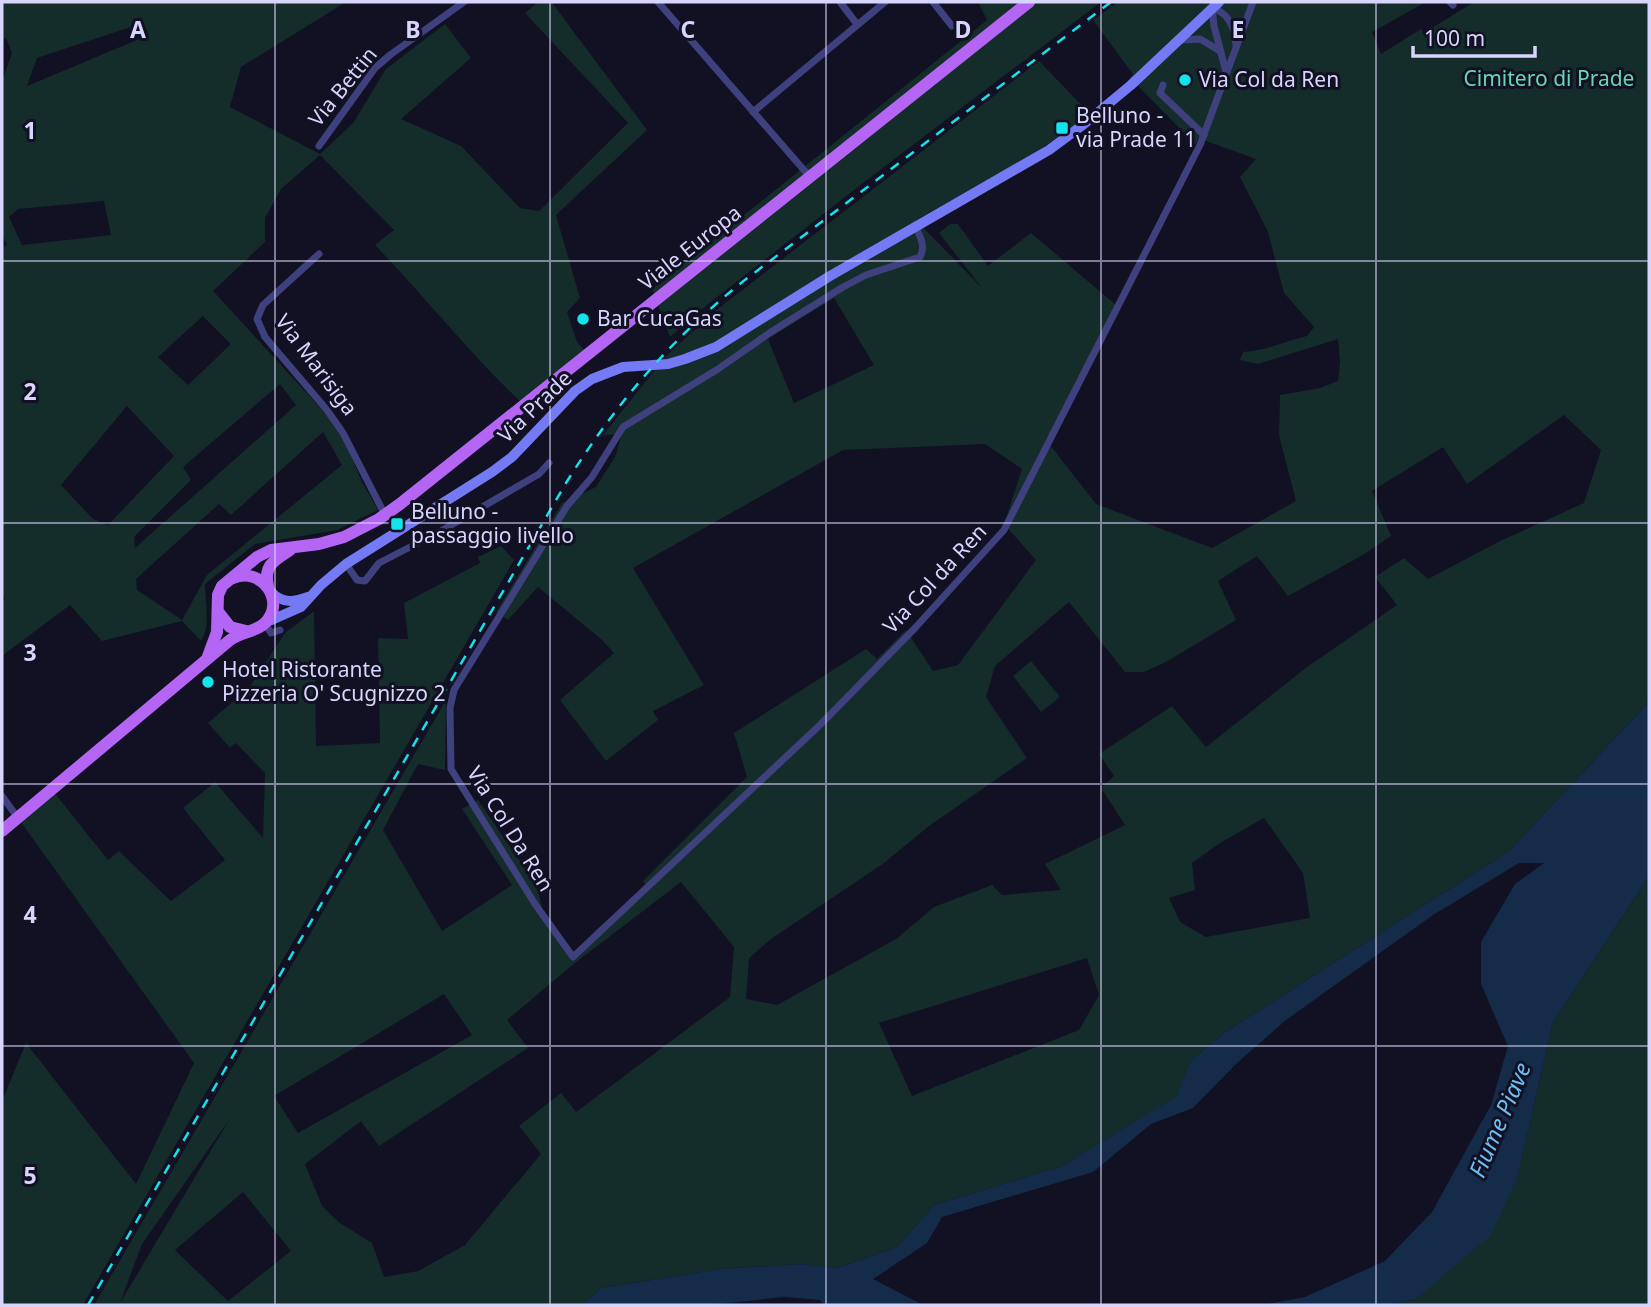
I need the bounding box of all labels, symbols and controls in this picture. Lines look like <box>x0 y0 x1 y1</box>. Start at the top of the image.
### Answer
text: A <box>130 13 146 45</box>
text: B <box>405 13 421 45</box>
text: C <box>681 13 696 45</box>
text: D <box>955 13 971 45</box>
text: E <box>1232 13 1244 45</box>
scale bar <box>1413 14 1536 58</box>
text: 100 m <box>1424 24 1485 52</box>
street label: Via Bettin <box>302 41 383 132</box>
park label: Cimitero di Prade <box>1464 64 1634 92</box>
place label: Via Col da Ren <box>1199 65 1339 93</box>
marker: Via Col da Ren <box>1177 72 1193 88</box>
place label: Belluno - via Prade 11 <box>1076 101 1196 153</box>
text: 1 <box>23 114 37 146</box>
marker: Belluno - via Prade 11 <box>1054 120 1070 136</box>
street label: Viale Europa <box>632 198 746 296</box>
place label: Bar CucaGas <box>597 304 722 332</box>
street label: Via Marisiga <box>269 308 364 421</box>
marker: Bar CucaGas <box>575 311 591 327</box>
street label: Via Prade <box>491 364 577 449</box>
text: 2 <box>23 375 37 407</box>
place label: Belluno - passaggio livello <box>411 497 574 549</box>
marker: Belluno - passaggio livello <box>389 516 405 532</box>
street label: Via Col da Ren <box>876 518 992 639</box>
text: 3 <box>23 636 37 668</box>
place label: Hotel Ristorante Pizzeria O' Scugnizzo 2 <box>222 655 445 707</box>
marker: Hotel Ristorante Pizzeria O' Scugnizzo 2 <box>200 674 216 690</box>
street label: Via Col Da Ren <box>461 761 560 896</box>
text: 4 <box>23 898 37 930</box>
water label: Fiume Piave <box>1461 1057 1538 1182</box>
text: 5 <box>23 1159 37 1191</box>

